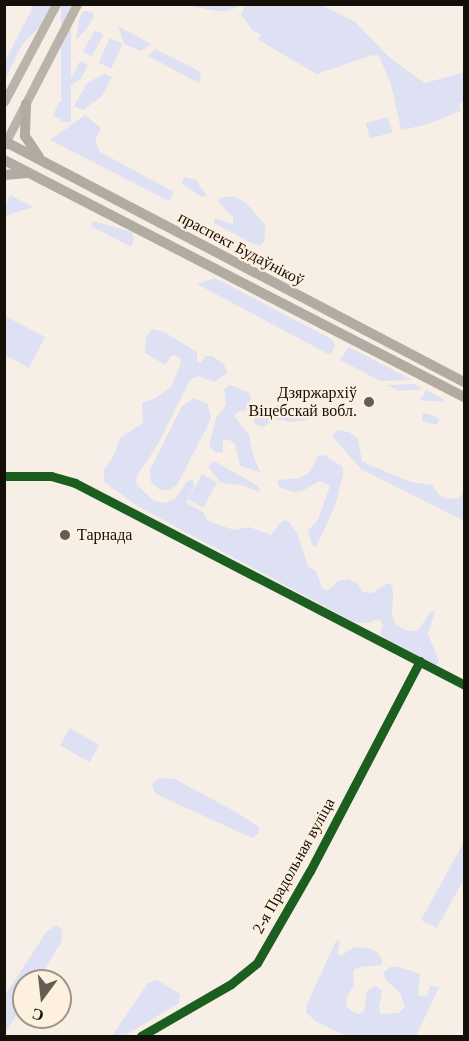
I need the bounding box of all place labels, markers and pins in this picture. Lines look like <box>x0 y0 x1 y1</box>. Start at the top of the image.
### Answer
place label: Дзяржархіў Віцебскай вобл. <box>249 383 357 421</box>
marker: Дзяржархіў Віцебскай вобл. <box>362 395 376 409</box>
place label: Тарнада <box>77 525 132 545</box>
marker: Тарнада <box>58 528 72 542</box>

